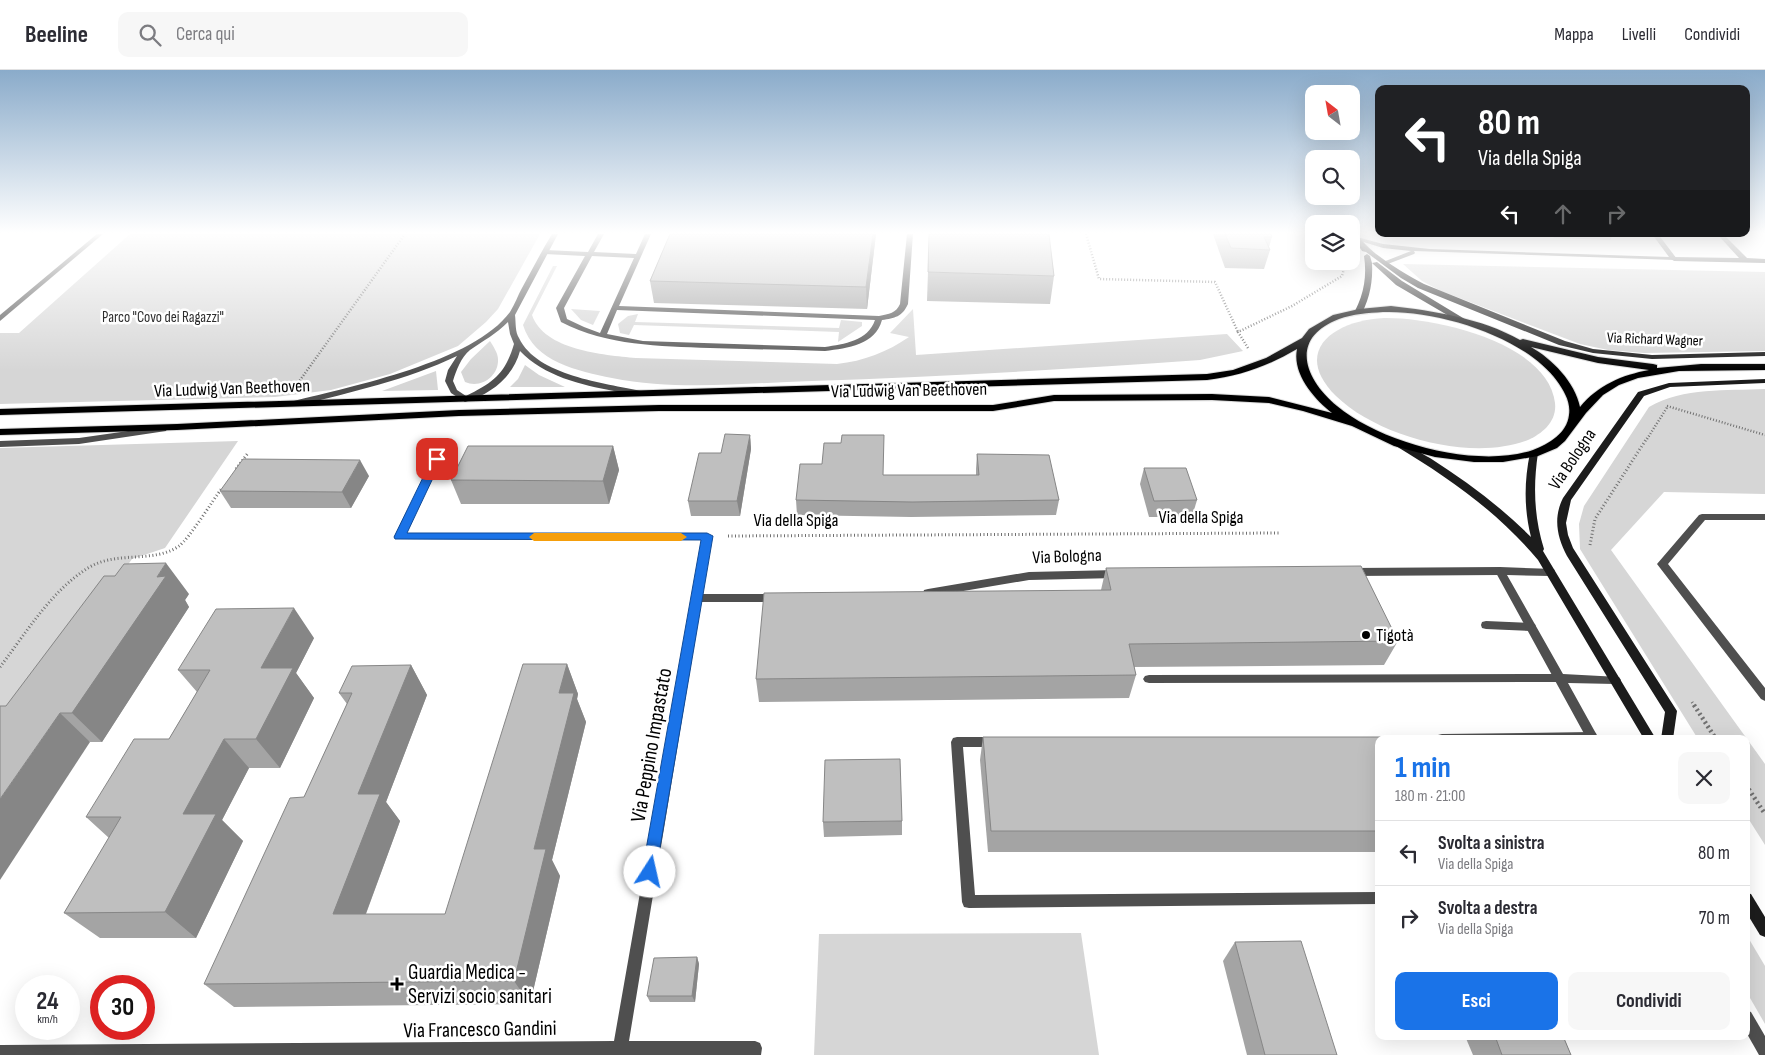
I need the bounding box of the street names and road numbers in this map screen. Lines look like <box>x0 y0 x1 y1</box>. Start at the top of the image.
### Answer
street label: Via Richard Wagner <box>1607 328 1704 351</box>
street label: Via Ludwig Van Beethoven <box>154 375 310 402</box>
street label: Via Ludwig Van Beethoven <box>831 379 987 402</box>
street label: Via Bologna <box>1544 425 1601 494</box>
street label: Via della Spiga <box>1159 507 1243 528</box>
street label: Via della Spiga <box>754 510 838 531</box>
street label: Via Bologna <box>1032 545 1102 568</box>
street label: Via Peppino Impastato <box>626 666 677 824</box>
street label: Via Francesco Gandini <box>403 1016 557 1043</box>

